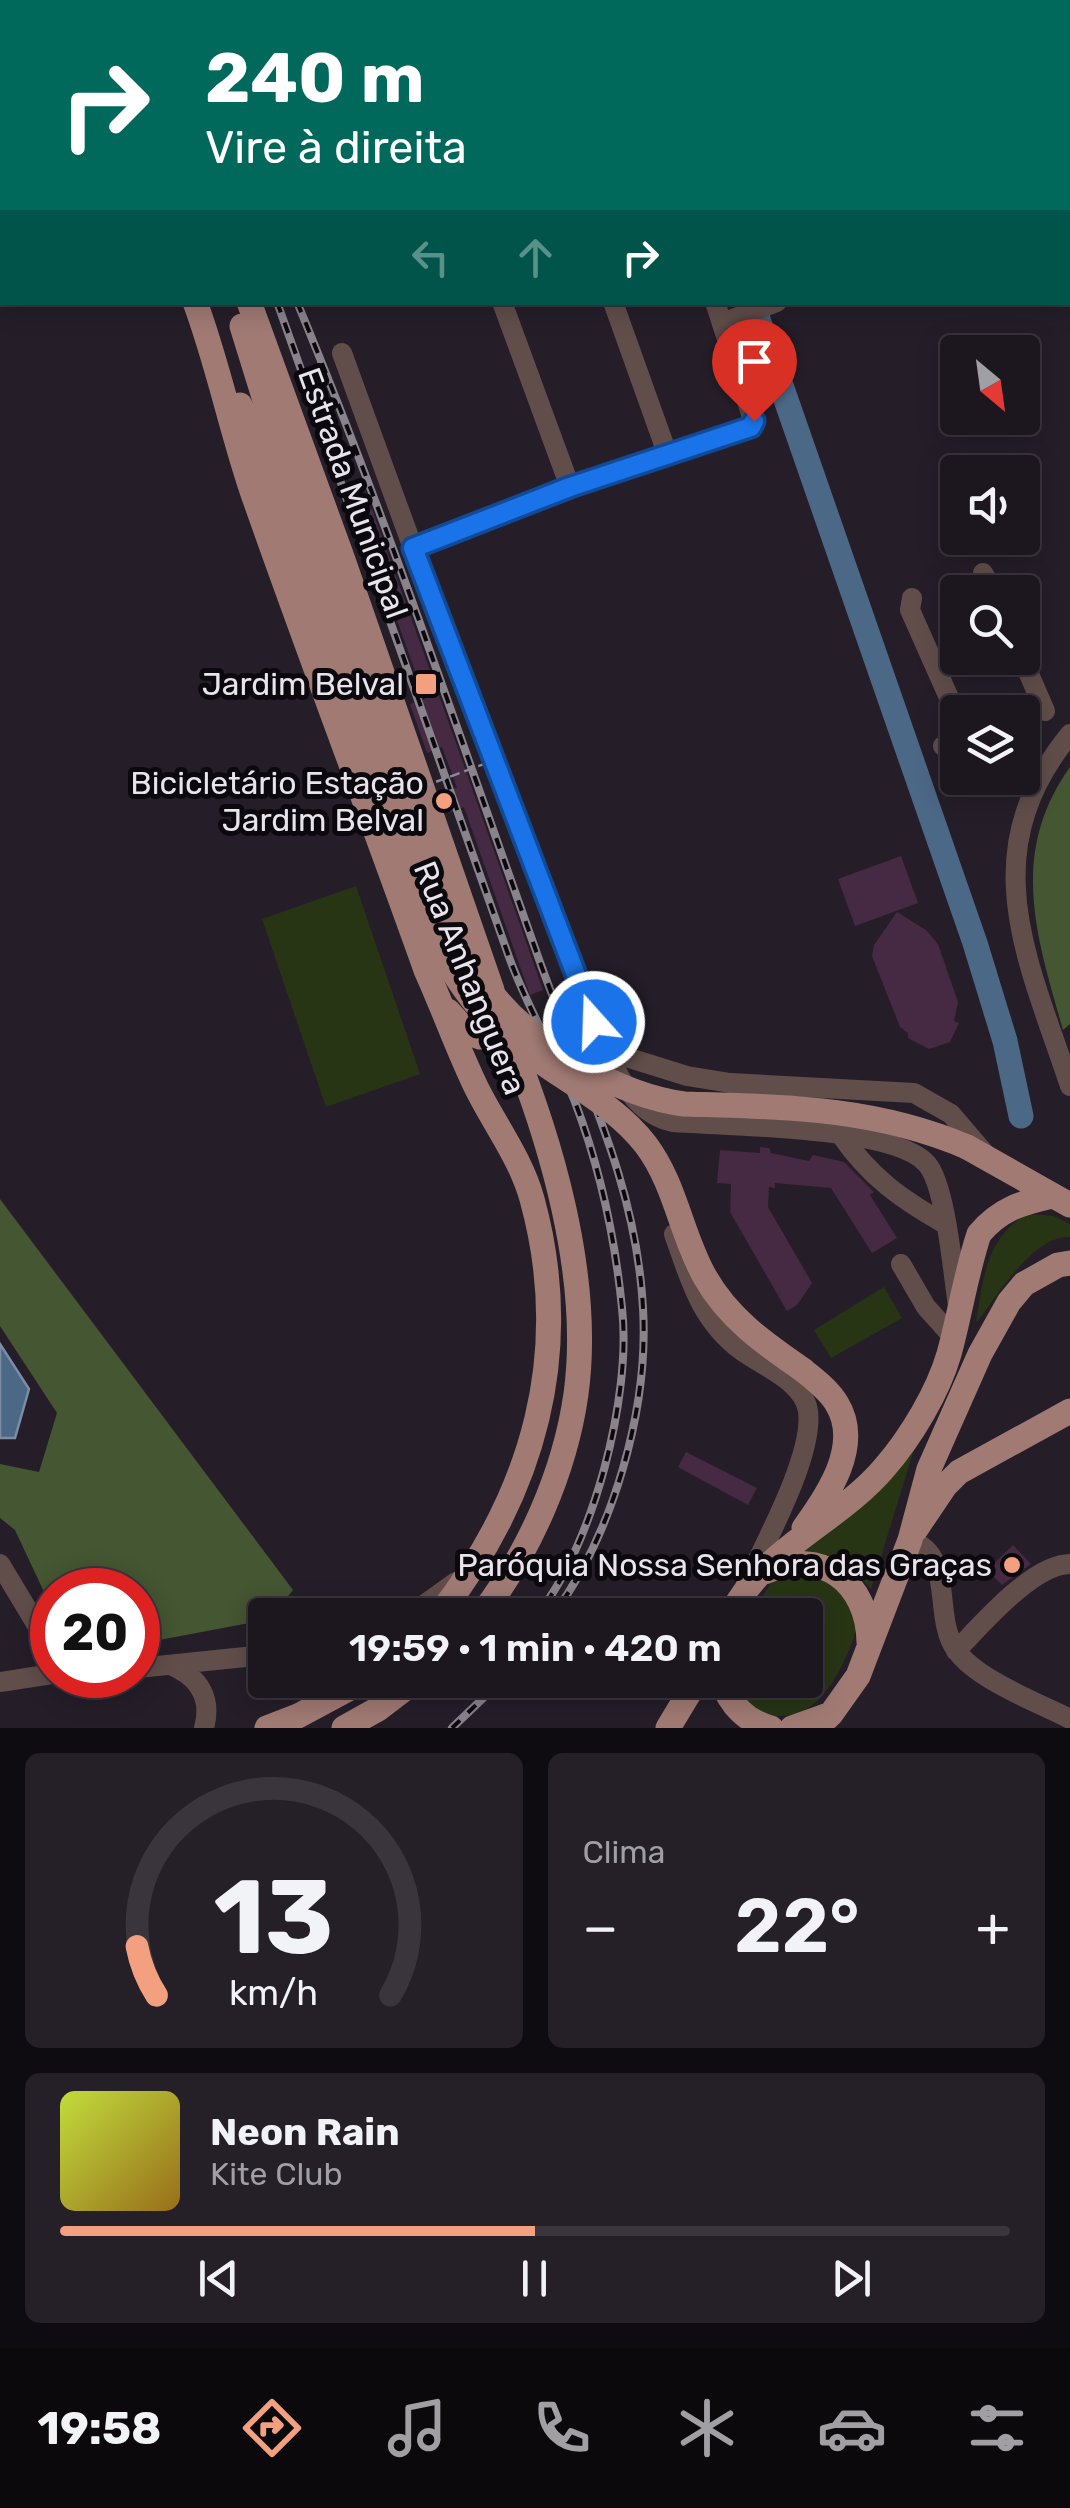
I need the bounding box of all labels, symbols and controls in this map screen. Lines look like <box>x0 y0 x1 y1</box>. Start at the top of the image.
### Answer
text: 240 m <box>205 37 425 120</box>
icon: right <box>40 40 170 170</box>
text: Vire à direita <box>205 121 467 174</box>
icon: left <box>403 230 458 285</box>
icon: ahead <box>508 230 563 285</box>
icon: right <box>613 230 668 285</box>
pin <box>712 319 797 422</box>
icon: arrive <box>727 334 782 389</box>
north arrow <box>940 335 1040 435</box>
map controls <box>940 335 1040 795</box>
street label: Estrada Municipal <box>290 362 416 624</box>
button: sound <box>940 455 1040 555</box>
button: search <box>940 575 1040 675</box>
place label: Jardim Belval <box>202 665 404 703</box>
marker: Jardim Belval <box>413 671 439 697</box>
button: layers <box>940 695 1040 795</box>
place label: Bicicletário Estação Jardim Belval <box>130 764 424 839</box>
marker: Bicicletário Estação Jardim Belval <box>433 790 455 812</box>
street label: Rua Anhanguera <box>406 856 534 1100</box>
position arrow <box>542 970 646 1074</box>
place label: Paróquia Nossa Senhora das Graças <box>457 1546 992 1584</box>
marker: Paróquia Nossa Senhora das Graças <box>1001 1554 1023 1576</box>
speed limit sign: 20 <box>30 1568 160 1698</box>
text: 19:59 · 1 min · 420 m <box>349 1625 722 1671</box>
text: Clima <box>583 1833 665 1871</box>
text: 13 <box>214 1856 334 1979</box>
text: 22° <box>734 1882 860 1971</box>
text: − <box>583 1895 618 1960</box>
text: + <box>976 1895 1010 1960</box>
text: km/h <box>229 1972 318 2014</box>
text: Neon Rain <box>210 2109 400 2155</box>
text: Kite Club <box>210 2155 343 2193</box>
icon: previous <box>191 2251 246 2306</box>
icon: pause <box>507 2251 562 2306</box>
icon: next <box>824 2251 879 2306</box>
icon: directions <box>237 2393 307 2463</box>
icon: music <box>382 2393 452 2463</box>
icon: phone <box>527 2393 597 2463</box>
icon: climate <box>672 2393 742 2463</box>
icon: car <box>817 2393 887 2463</box>
icon: filters <box>962 2393 1032 2463</box>
text: 19:58 <box>38 2402 161 2455</box>

